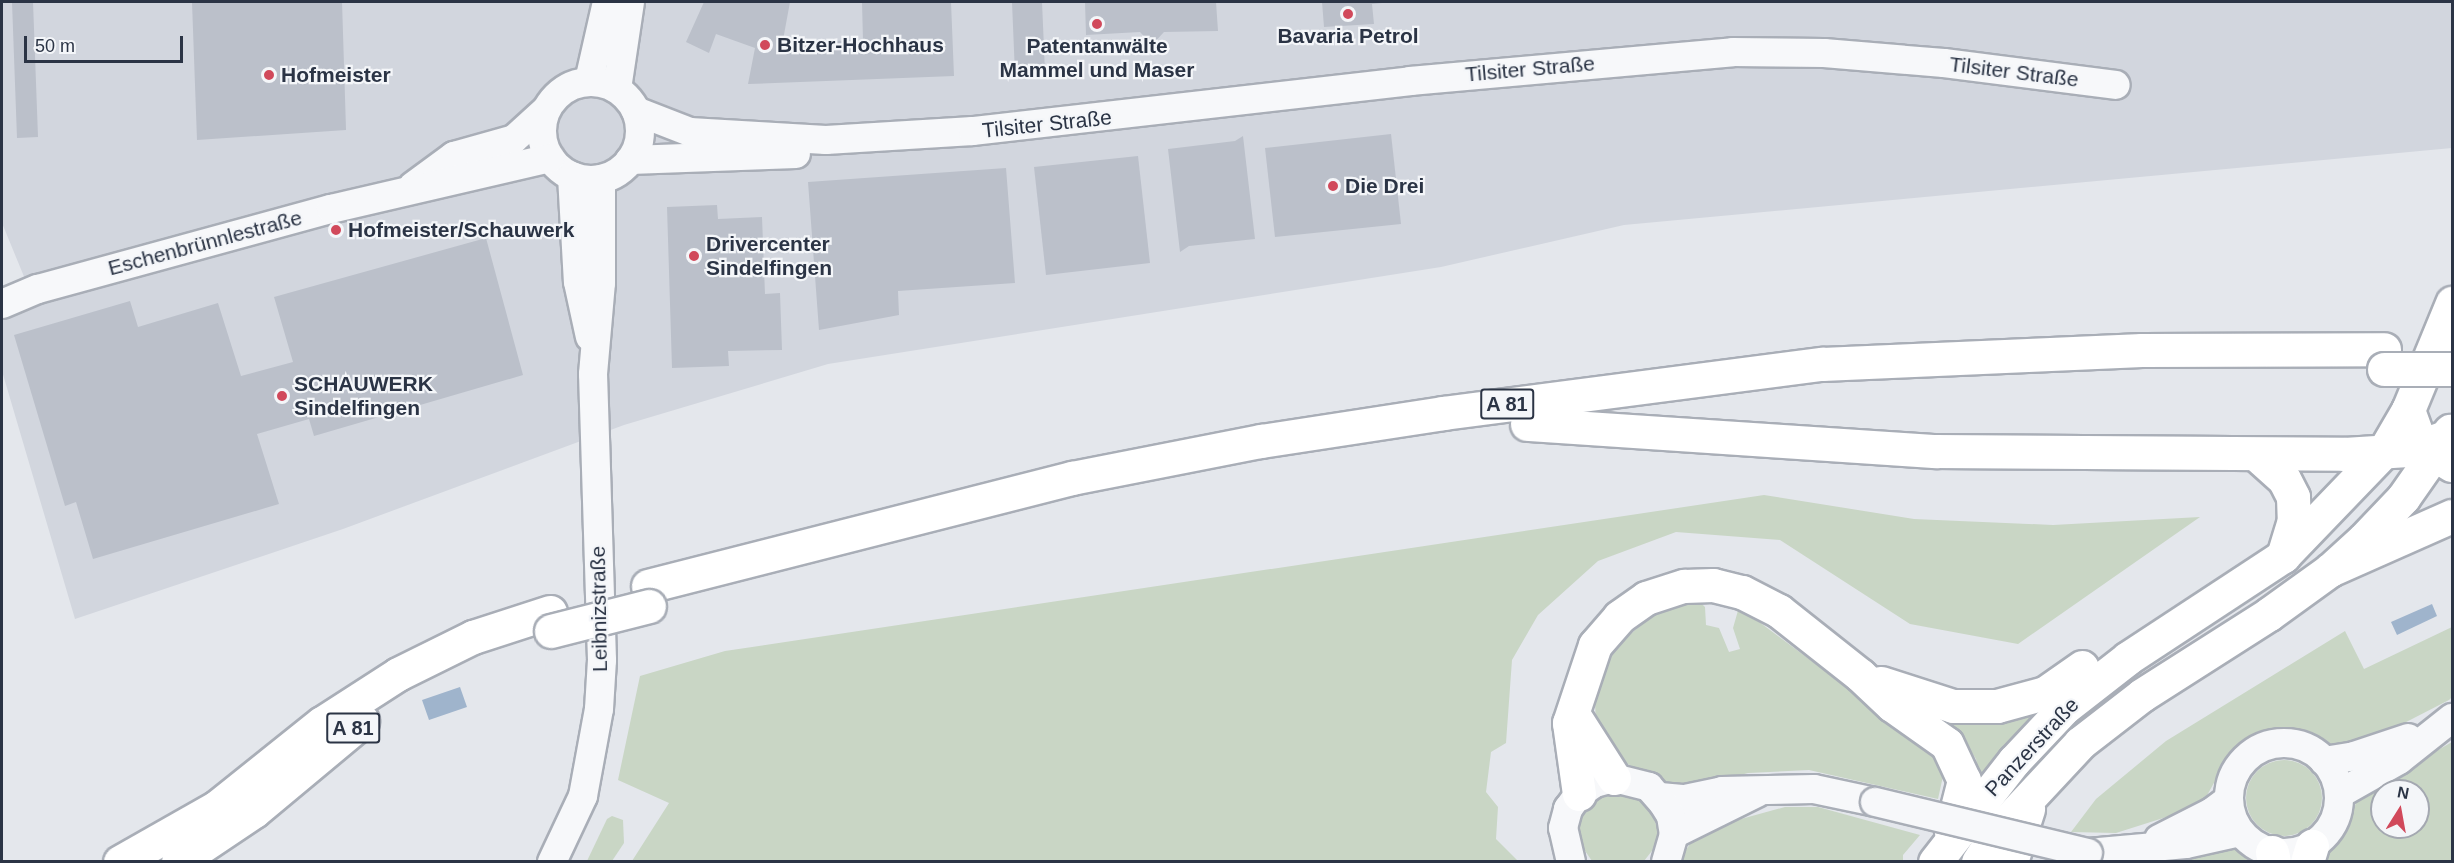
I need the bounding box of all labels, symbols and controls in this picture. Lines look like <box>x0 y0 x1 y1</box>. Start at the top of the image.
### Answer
marker: Bavaria Petrol <box>1341 7 1355 21</box>
marker: Patentanwälte Mammel und Maser <box>1090 17 1104 31</box>
place label: Bavaria Petrol <box>1277 23 1419 49</box>
scale bar <box>27 24 186 62</box>
place label: Bitzer-Hochhaus <box>777 32 944 58</box>
place label: Patentanwälte Mammel und Maser <box>1000 33 1194 83</box>
text: 50 m <box>35 36 75 56</box>
marker: Bitzer-Hochhaus <box>758 38 772 52</box>
street label: Tilsiter Straße <box>1464 51 1596 87</box>
street label: Tilsiter Straße <box>1948 52 2080 92</box>
place label: Hofmeister <box>281 62 391 88</box>
marker: Hofmeister <box>262 68 276 82</box>
street label: Tilsiter Straße <box>981 105 1113 143</box>
place label: Die Drei <box>1345 173 1424 199</box>
marker: Die Drei <box>1326 179 1340 193</box>
street label: Eschenbrünnlestraße <box>105 205 305 281</box>
place label: Hofmeister/Schauwerk <box>348 217 574 243</box>
marker: Hofmeister/Schauwerk <box>329 223 343 237</box>
place label: Drivercenter Sindelfingen <box>706 231 832 281</box>
marker: Drivercenter Sindelfingen <box>687 249 701 263</box>
place label: SCHAUWERK Sindelfingen <box>294 371 433 421</box>
road number: A 81 <box>1478 387 1536 421</box>
marker: SCHAUWERK Sindelfingen <box>275 389 289 403</box>
street label: Leibnizstraße <box>585 546 613 672</box>
street label: Panzerstraße <box>1980 692 2084 802</box>
road number: A 81 <box>324 711 382 745</box>
north arrow <box>2370 779 2430 839</box>
text: N <box>2396 783 2410 802</box>

